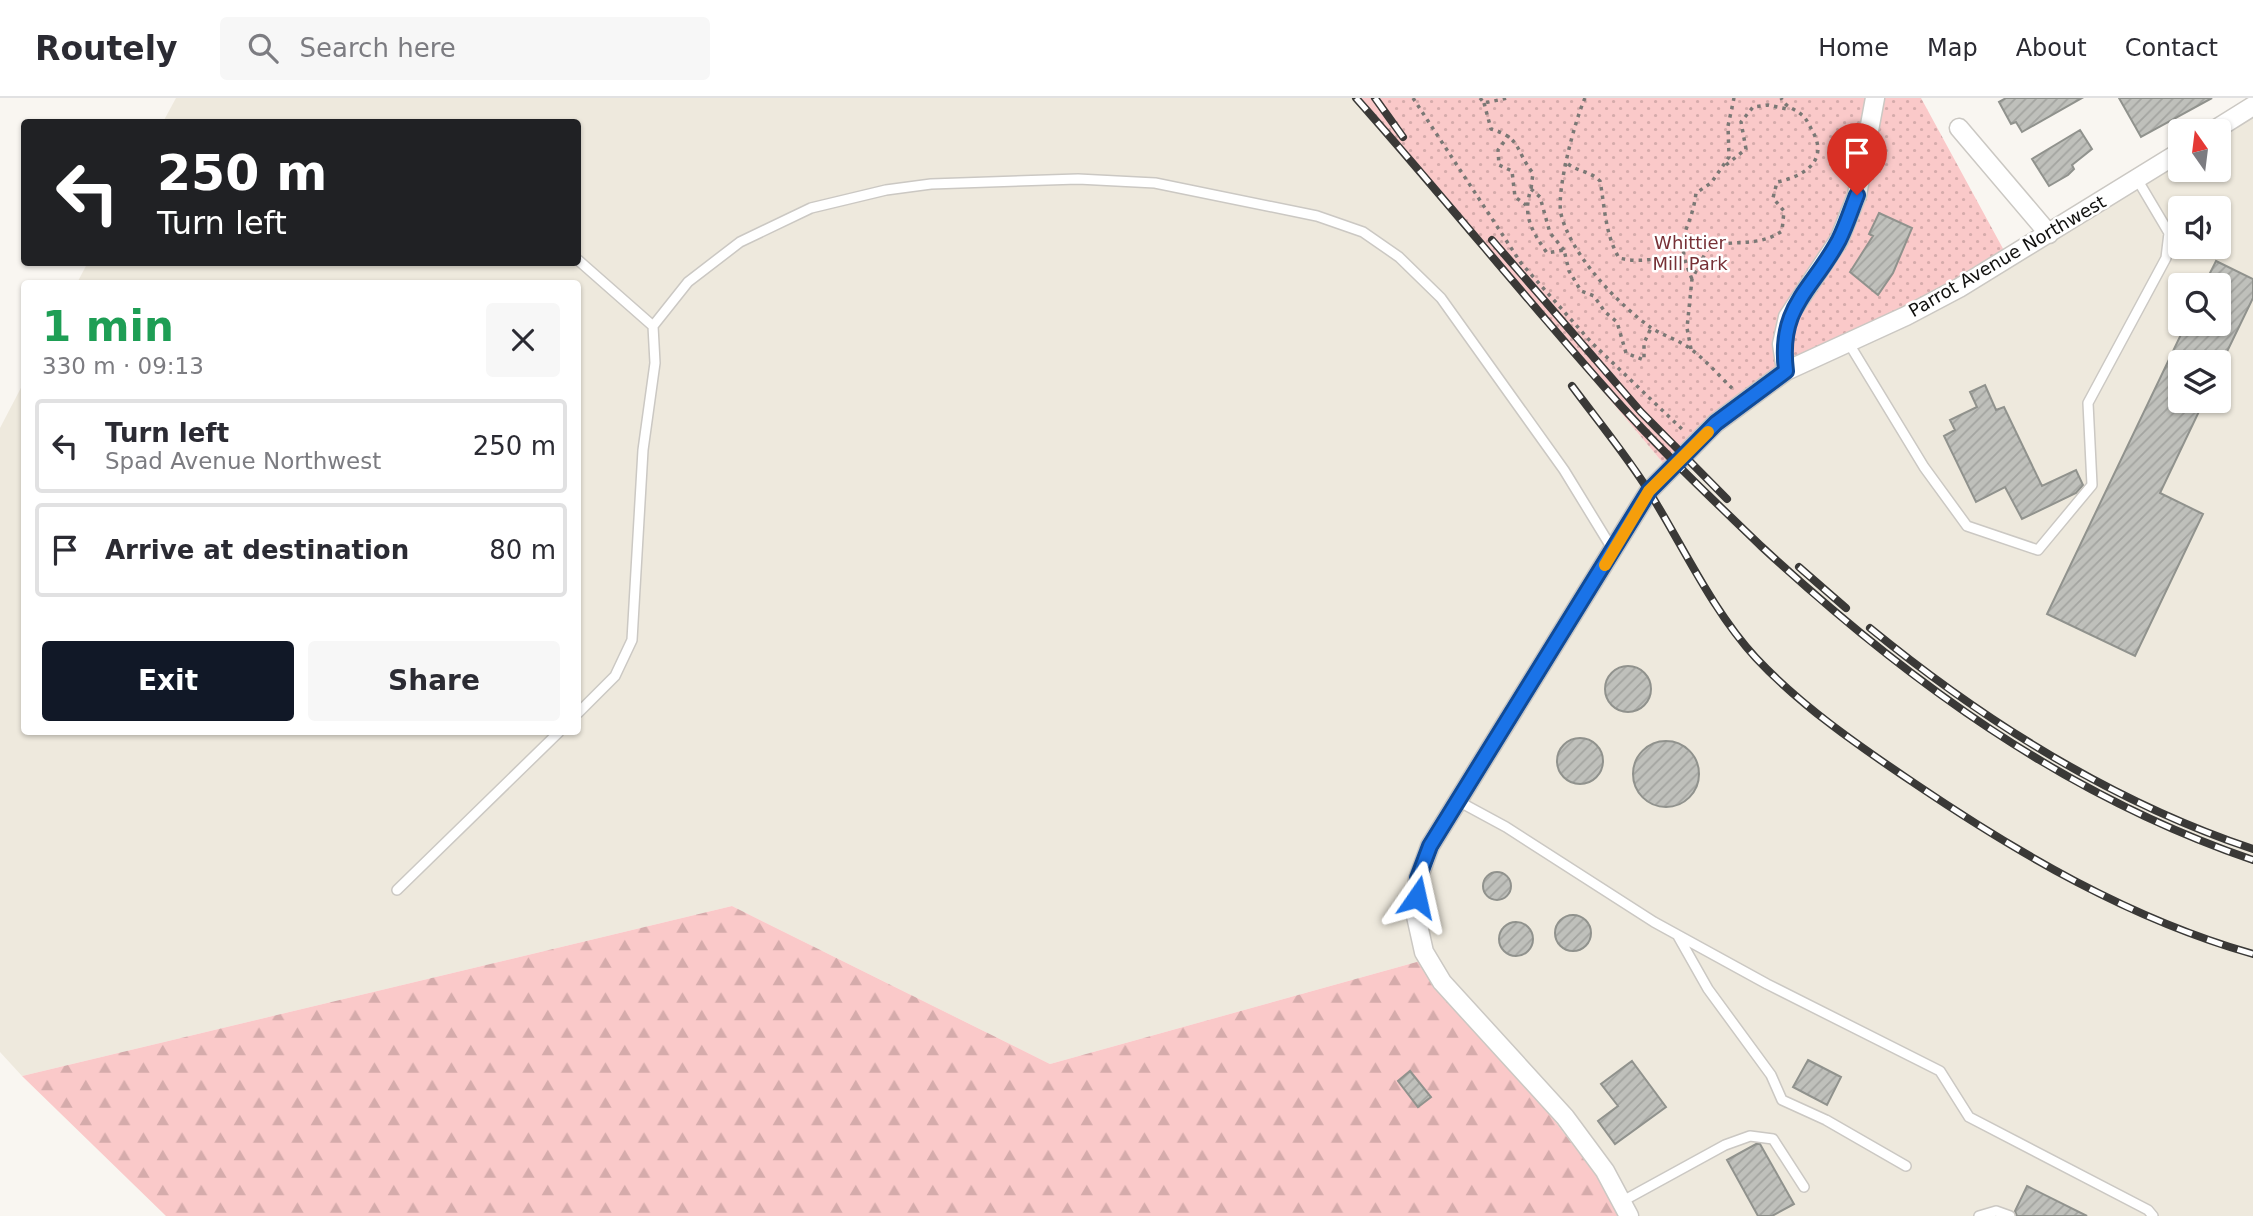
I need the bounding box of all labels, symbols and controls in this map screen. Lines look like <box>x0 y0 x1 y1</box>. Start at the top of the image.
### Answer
search box <box>220 17 710 80</box>
text: Routely <box>35 29 178 68</box>
icon: search <box>244 29 282 67</box>
text: Search here <box>300 33 456 63</box>
text: Home <box>1818 34 1889 62</box>
text: Map <box>1927 34 1978 62</box>
text: About <box>2016 34 2087 62</box>
text: Contact <box>2125 34 2218 62</box>
north arrow <box>2168 119 2231 182</box>
map controls <box>2168 119 2231 413</box>
pin <box>1827 123 1887 195</box>
icon: arrive <box>1838 134 1876 172</box>
text: 250 m <box>157 145 327 202</box>
icon: left <box>42 147 133 238</box>
street label: Parrot Avenue Northwest <box>1905 191 2109 321</box>
button: sound <box>2168 196 2231 259</box>
text: Turn left <box>157 204 287 242</box>
park label: Whittier Mill Park <box>1652 232 1728 274</box>
button: search <box>2168 273 2231 336</box>
text: 1 min <box>42 302 174 351</box>
button: close <box>486 303 560 377</box>
button: layers <box>2168 350 2231 413</box>
text: 330 m · 09:13 <box>42 353 204 379</box>
text: Turn left <box>105 418 229 448</box>
icon: left <box>46 427 84 465</box>
text: 250 m <box>473 431 556 461</box>
text: Spad Avenue Northwest <box>105 448 381 474</box>
icon: arrive <box>46 531 84 569</box>
text: Arrive at destination <box>105 535 409 565</box>
text: 80 m <box>489 535 556 565</box>
button: Exit <box>42 641 294 721</box>
button: Share <box>308 641 560 721</box>
position arrow <box>1380 860 1454 934</box>

